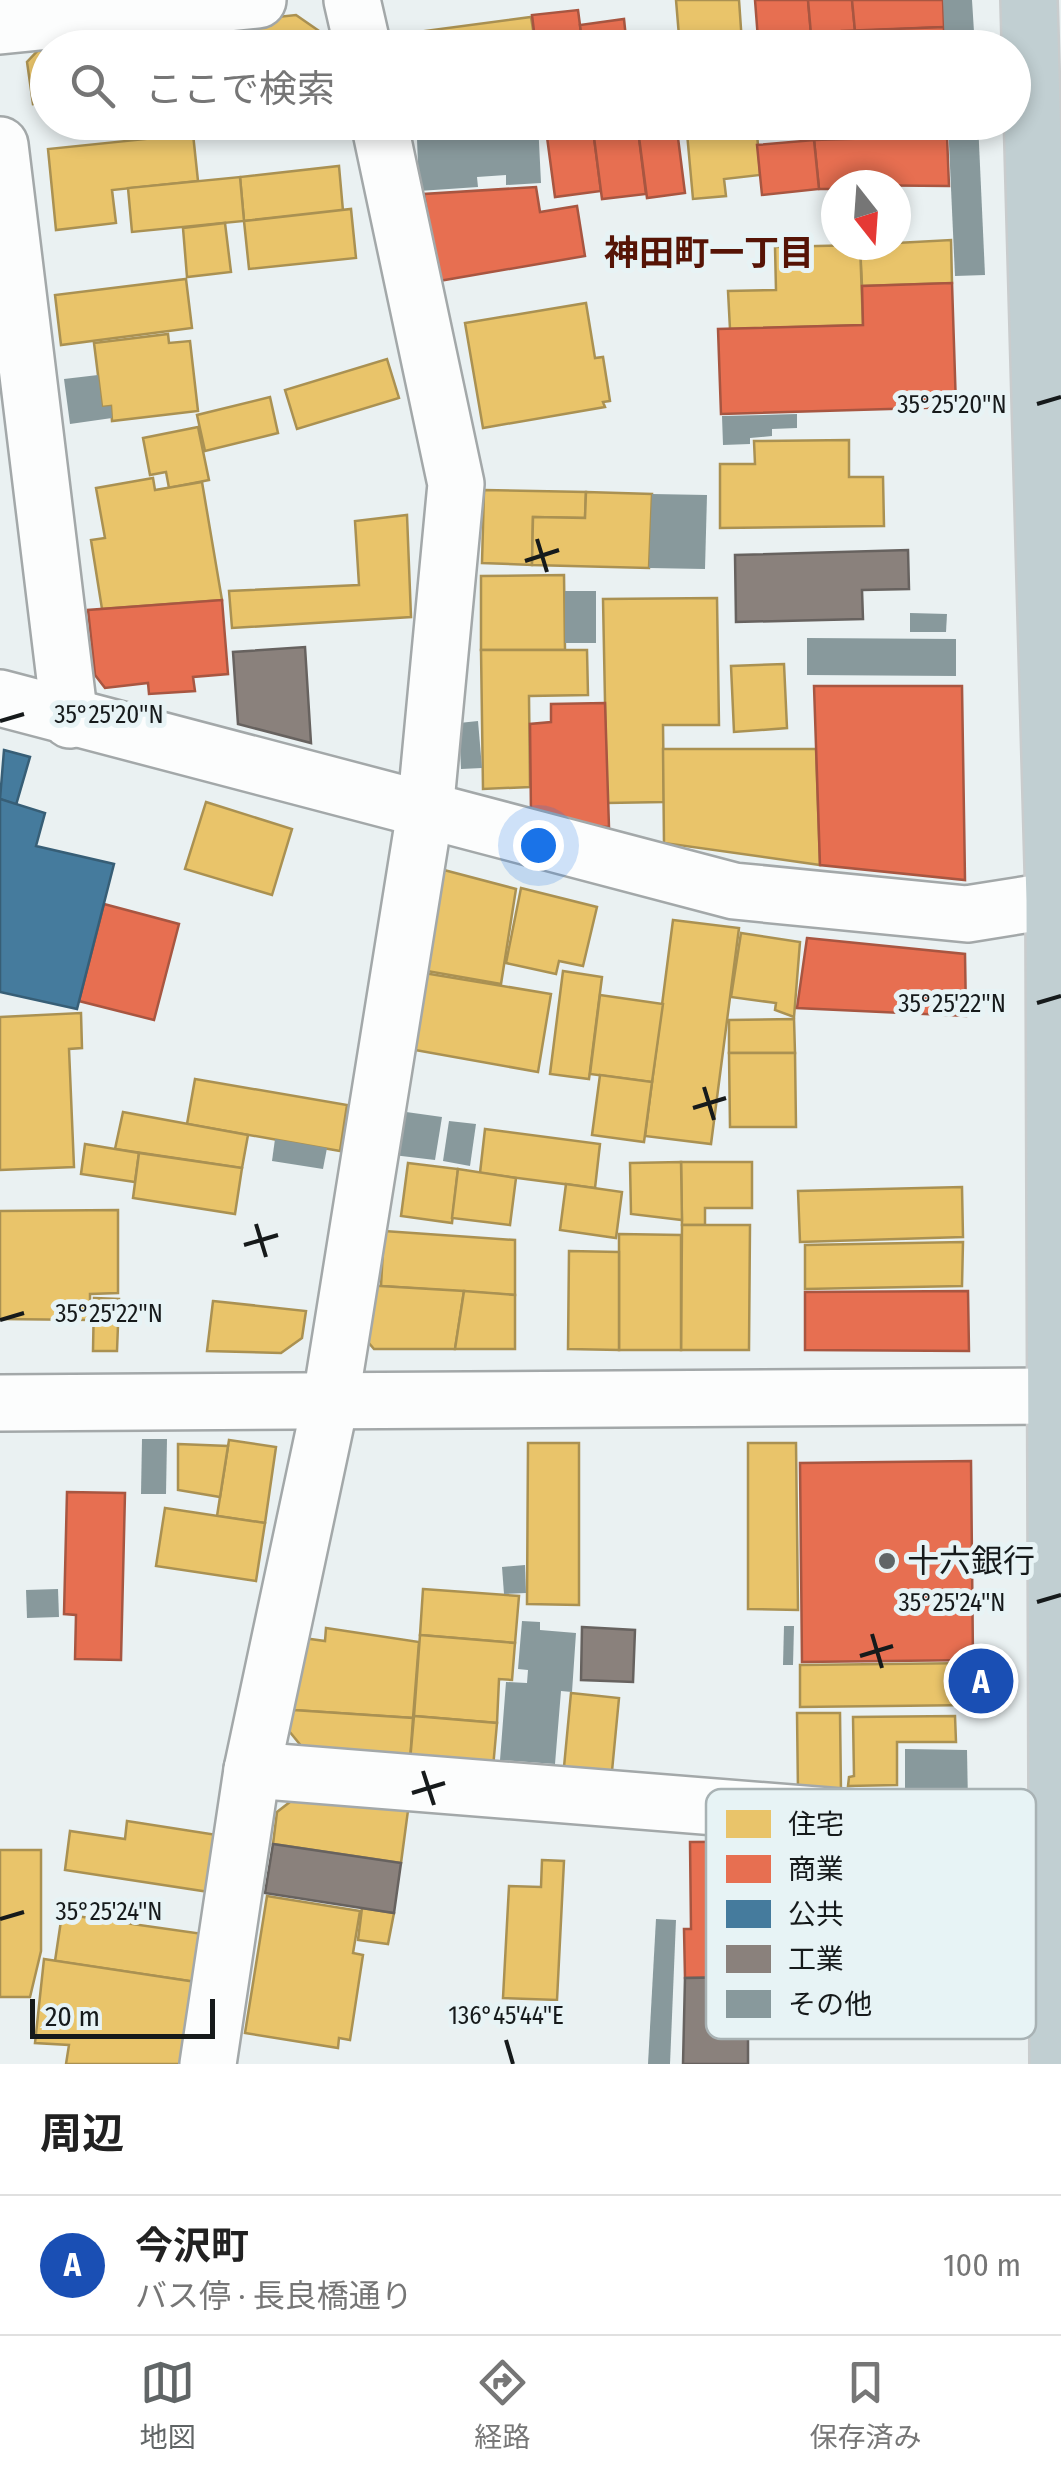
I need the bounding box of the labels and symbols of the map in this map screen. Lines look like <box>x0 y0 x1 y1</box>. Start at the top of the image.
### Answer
north arrow <box>821 170 911 260</box>
district label: 神田町一丁目 <box>604 232 814 274</box>
text: 35°25'20"N <box>897 390 1007 420</box>
text: 35°25'20"N <box>54 700 164 730</box>
your location <box>513 820 564 871</box>
text: 35°25'22"N <box>898 989 1006 1019</box>
text: 35°25'22"N <box>55 1299 163 1329</box>
place label: 十六銀行 <box>907 1542 1035 1580</box>
marker: 十六銀行 <box>876 1550 898 1572</box>
text: 35°25'24"N <box>898 1588 1006 1618</box>
pin: A <box>948 1644 1014 1718</box>
legend <box>706 1789 1036 2039</box>
text: 住宅 <box>788 1808 844 1841</box>
text: 商業 <box>788 1853 844 1886</box>
text: 35°25'24"N <box>55 1897 163 1927</box>
text: 公共 <box>788 1898 844 1931</box>
text: 工業 <box>788 1943 844 1976</box>
text: その他 <box>788 1988 872 2021</box>
scale bar <box>30 1994 215 2038</box>
text: 136°45'44"E <box>448 2001 564 2031</box>

